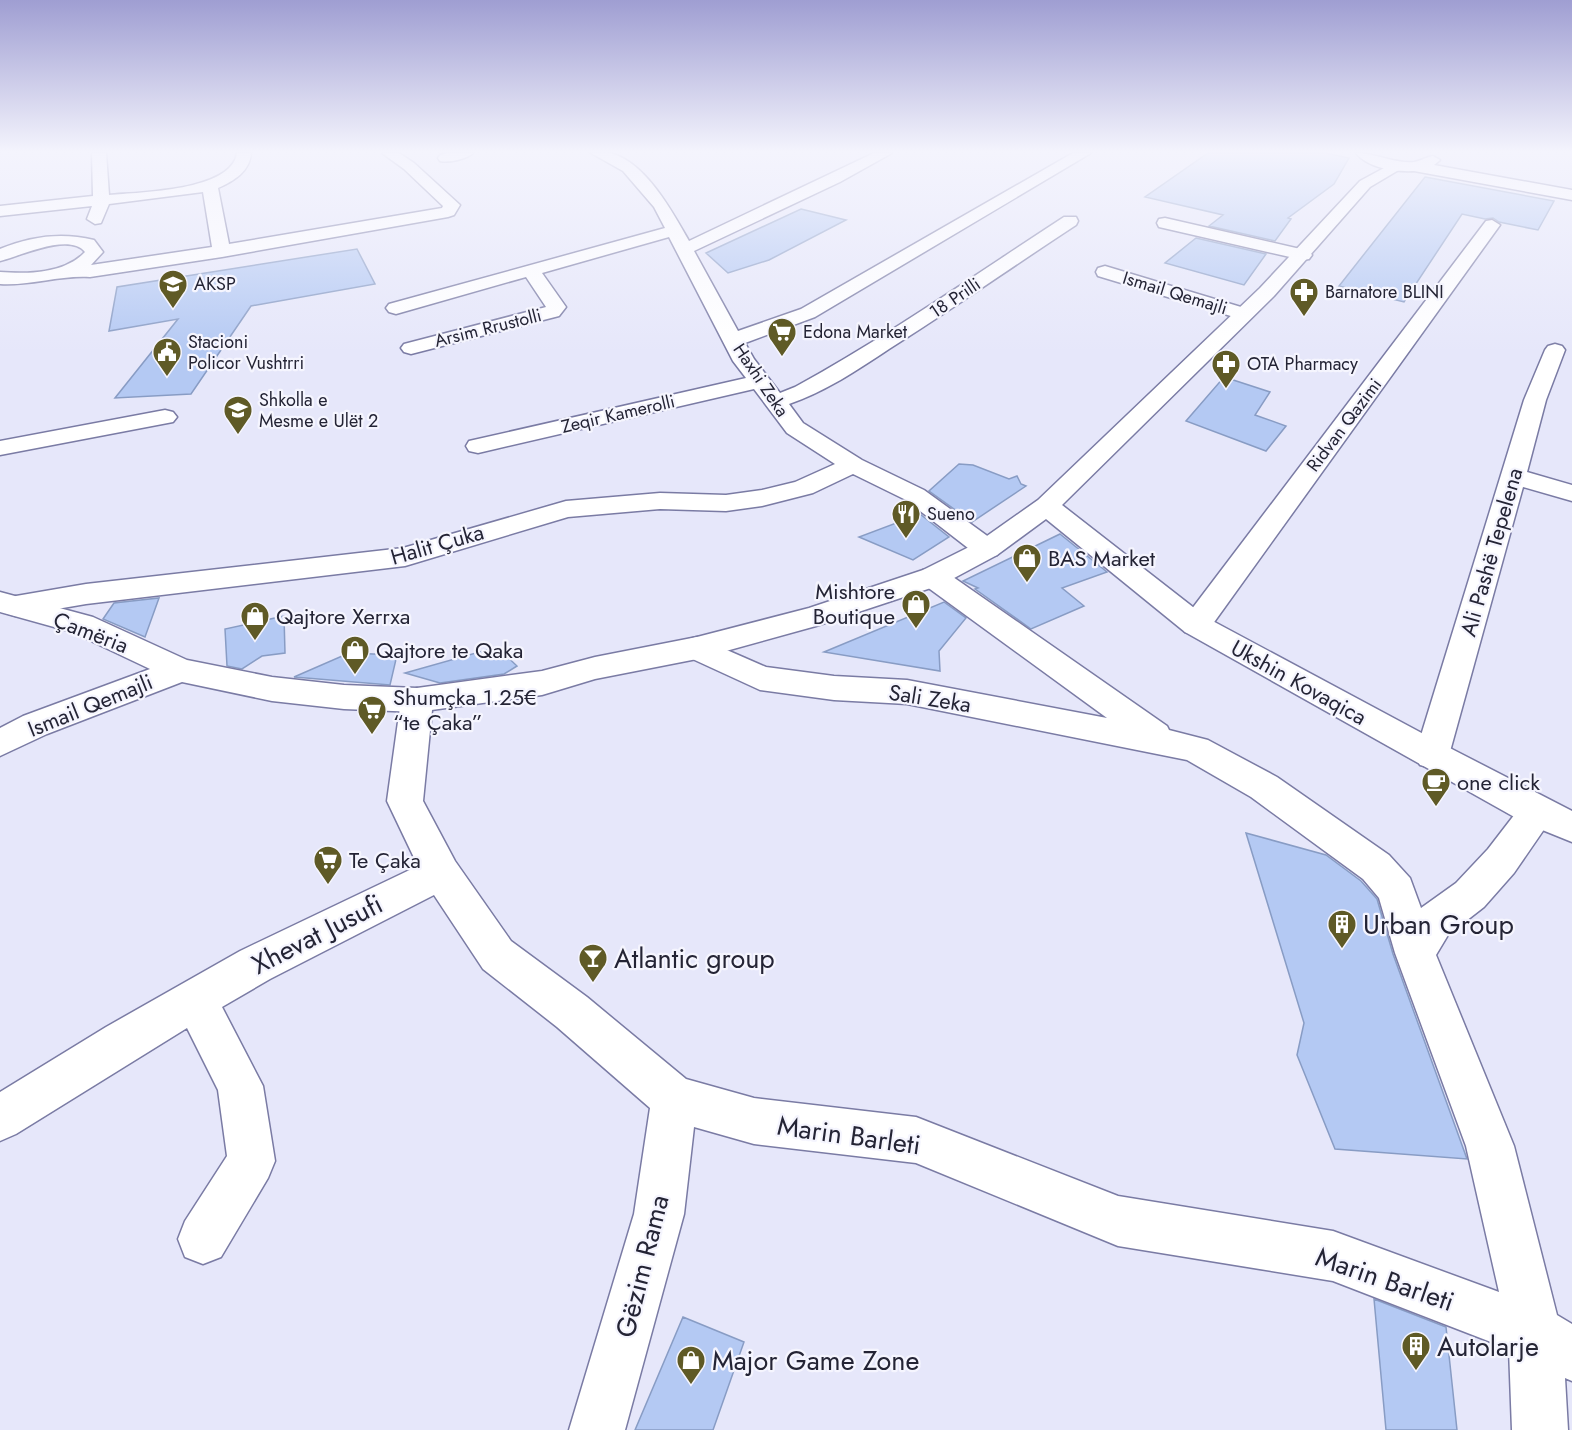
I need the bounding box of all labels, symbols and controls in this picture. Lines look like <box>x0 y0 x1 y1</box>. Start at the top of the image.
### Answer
street label: Ismail Qemajli <box>1120 265 1230 321</box>
school or university icon: AKSP <box>157 268 189 310</box>
place label: AKSP <box>194 271 236 297</box>
street label: 18 Prilli <box>924 271 986 325</box>
pharmacy icon: Barnatore BLINI <box>1288 276 1320 318</box>
place label: Barnatore BLINI <box>1325 279 1444 305</box>
street label: Arsim Rrustolli <box>432 302 544 354</box>
supermarket icon: Edona Market <box>766 316 798 358</box>
place label: Edona Market <box>803 319 908 345</box>
place label: Stacioni Policor Vushtrri <box>188 329 304 376</box>
public building icon: Stacioni Policor Vushtrri <box>151 336 183 378</box>
street label: Haxhi Zeka <box>727 338 795 422</box>
pharmacy icon: OTA Pharmacy <box>1210 348 1242 390</box>
place label: OTA Pharmacy <box>1247 351 1358 377</box>
street label: Ridvan Qazimi <box>1300 373 1388 477</box>
place label: Shkolla e Mesme e Ulët 2 <box>259 387 378 434</box>
street label: Zeqir Kamerolli <box>559 388 677 440</box>
school or university icon: Shkolla e Mesme e Ulët 2 <box>222 394 254 436</box>
street label: Ali Pashë Tepelena <box>1452 464 1530 640</box>
restaurant icon: Sueno <box>890 498 922 540</box>
place label: Sueno <box>927 501 975 527</box>
street label: Halit Çuka <box>387 515 487 573</box>
shop icon: BAS Market <box>1011 542 1043 584</box>
place label: BAS Market <box>1048 542 1156 574</box>
place label: Mishtore Boutique <box>813 575 895 632</box>
shop icon: Mishtore Boutique <box>900 588 932 630</box>
shop icon: Qajtore Xerrxa <box>239 600 271 642</box>
place label: Qajtore Xerrxa <box>276 600 410 632</box>
street label: Çamëria <box>49 603 133 661</box>
street label: Ukshin Kovaqica <box>1225 631 1373 733</box>
shop icon: Qajtore te Qaka <box>339 634 371 676</box>
place label: Qajtore te Qaka <box>376 634 523 666</box>
street label: Ismail Qemajli <box>23 665 157 745</box>
street label: Sali Zeka <box>887 676 973 720</box>
place label: Shumçka 1.25€ “te Çaka” <box>393 681 537 738</box>
supermarket icon: Shumçka 1.25€ “te Çaka” <box>356 694 388 736</box>
cafe icon: one click <box>1420 766 1452 808</box>
place label: one click <box>1457 766 1540 798</box>
supermarket icon: Te Çaka <box>312 844 344 886</box>
place label: Te Çaka <box>349 844 421 876</box>
street label: Xhevat Jusufi <box>245 884 389 984</box>
place label: Urban Group <box>1363 905 1514 944</box>
building icon: Urban Group <box>1326 908 1358 950</box>
place label: Atlantic group <box>614 939 775 978</box>
bar icon: Atlantic group <box>577 942 609 984</box>
street label: Marin Barleti <box>775 1106 923 1164</box>
street label: Gëzim Rama <box>605 1191 679 1341</box>
street label: Marin Barleti <box>1310 1237 1460 1321</box>
place label: Autolarje <box>1437 1327 1539 1366</box>
building icon: Autolarje <box>1400 1330 1432 1372</box>
place label: Major Game Zone <box>712 1341 919 1380</box>
shop icon: Major Game Zone <box>675 1344 707 1386</box>

